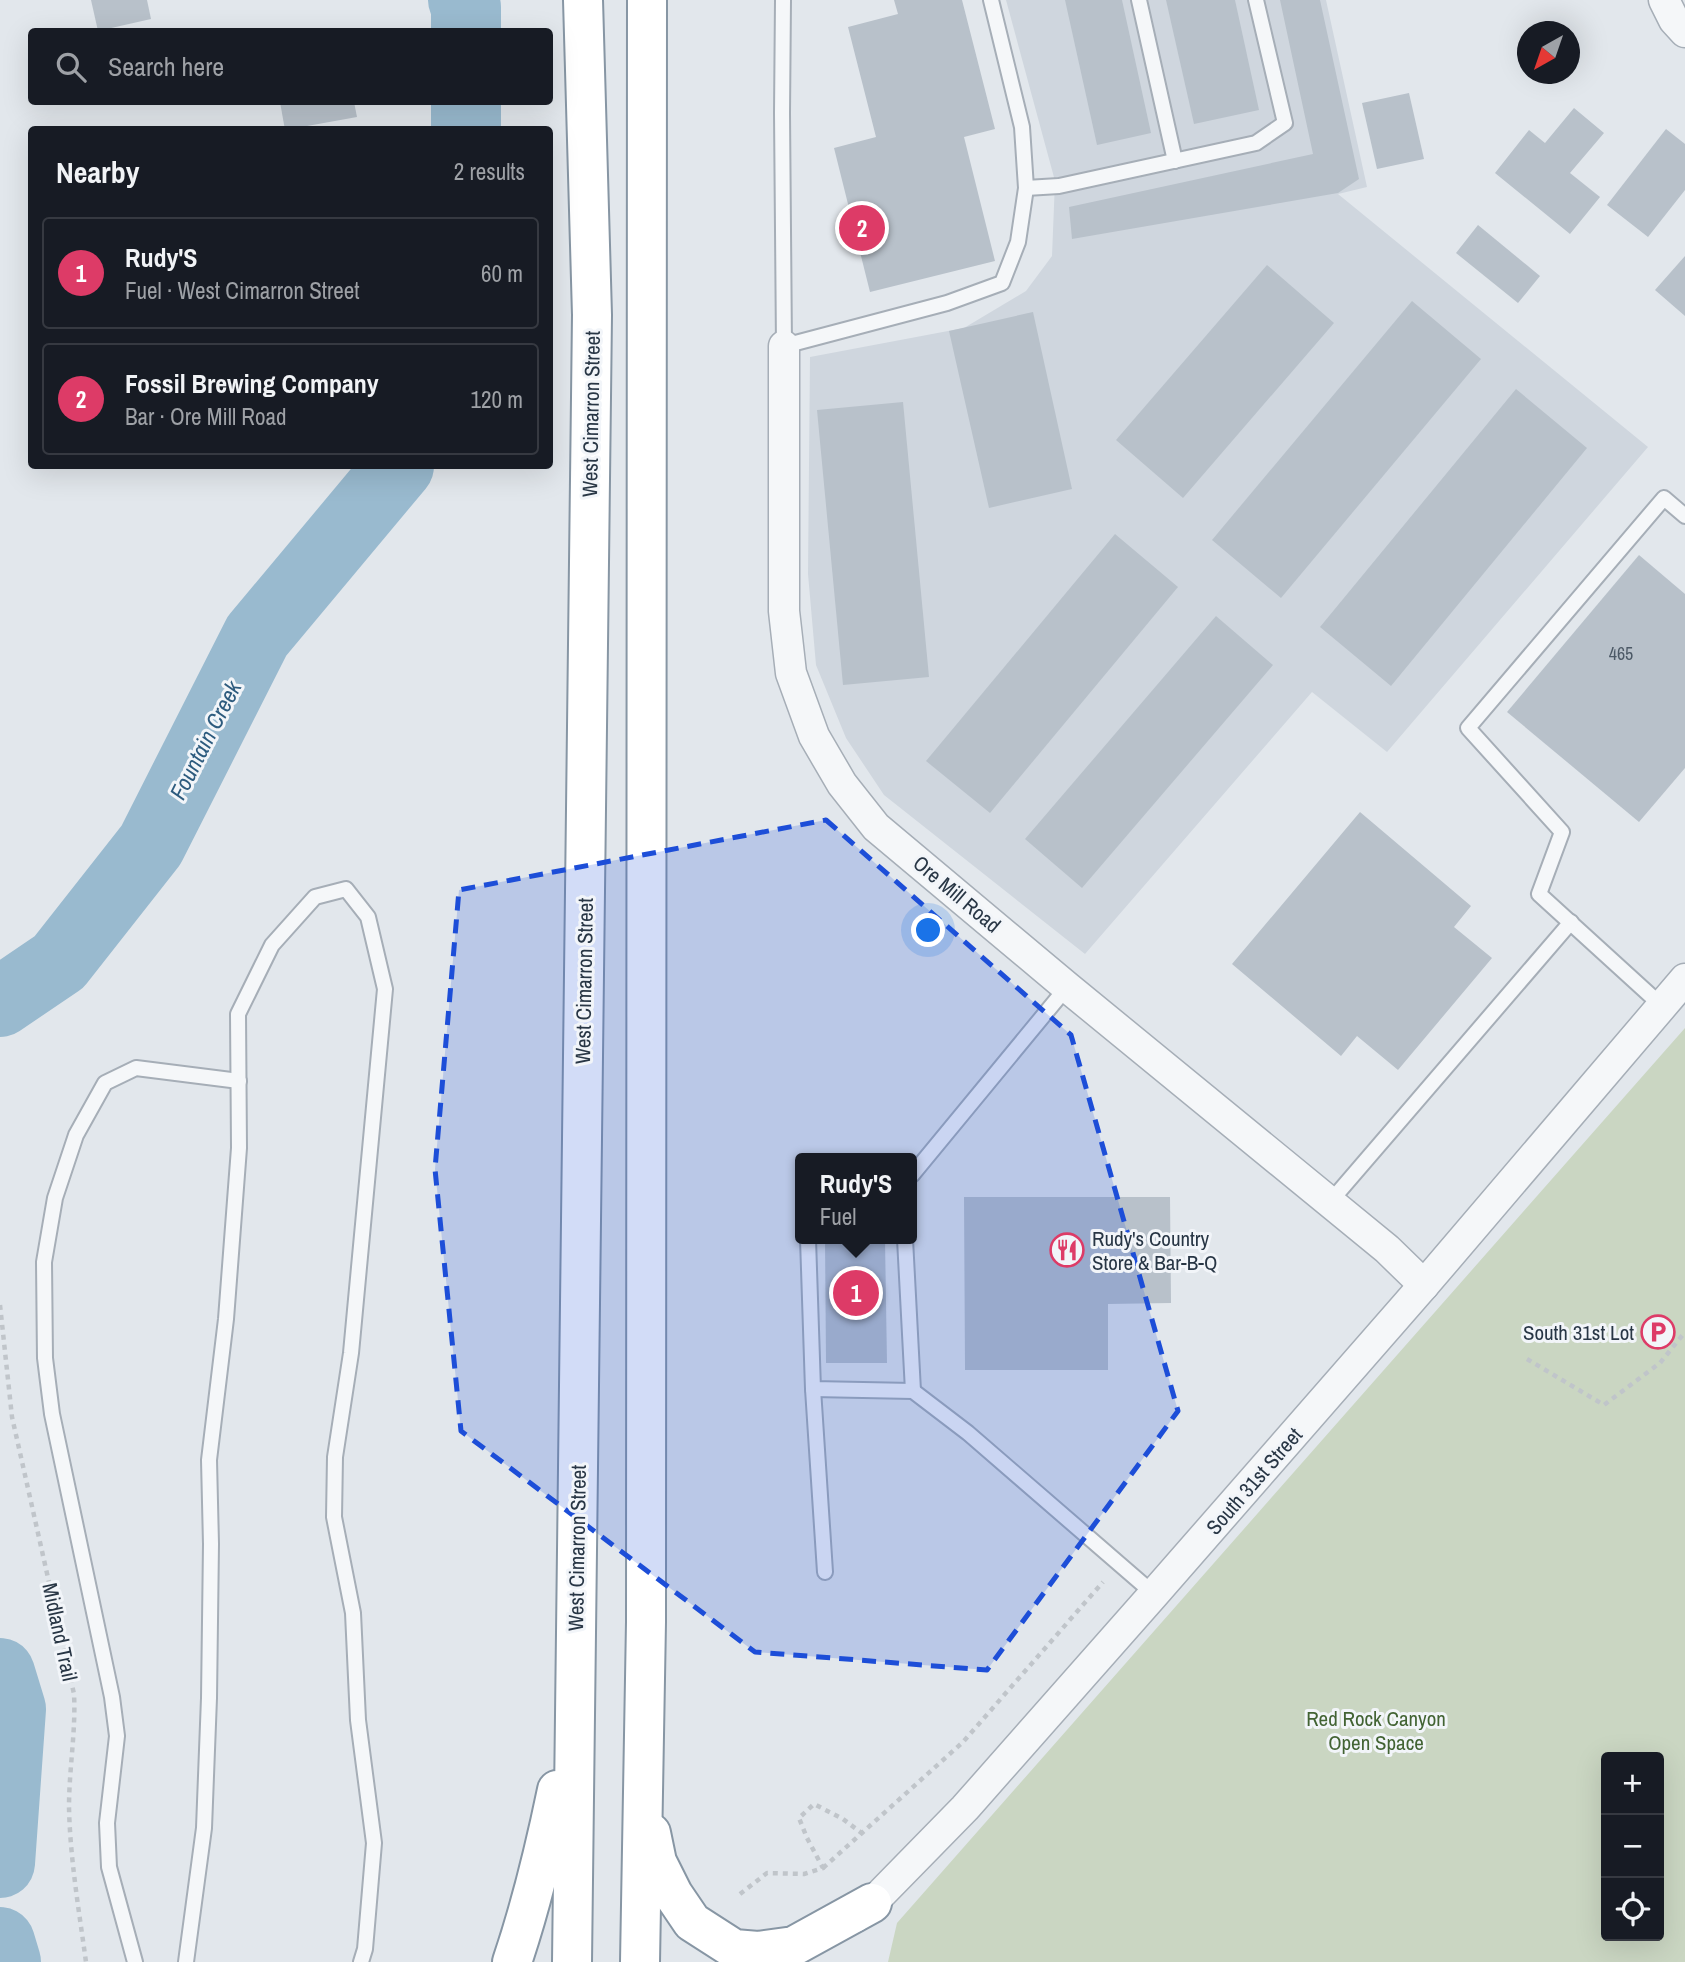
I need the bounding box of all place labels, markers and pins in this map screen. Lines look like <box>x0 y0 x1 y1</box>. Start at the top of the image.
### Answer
pin: 2 <box>839 202 885 254</box>
place label: Rudy's Country Store & Bar-B-Q <box>1092 1224 1217 1277</box>
restaurant icon: Rudy's Country Store & Bar-B-Q <box>1048 1231 1086 1269</box>
pin: 1 <box>833 1267 879 1319</box>
parking icon: South 31st Lot <box>1639 1313 1677 1351</box>
place label: South 31st Lot <box>1523 1318 1634 1347</box>

